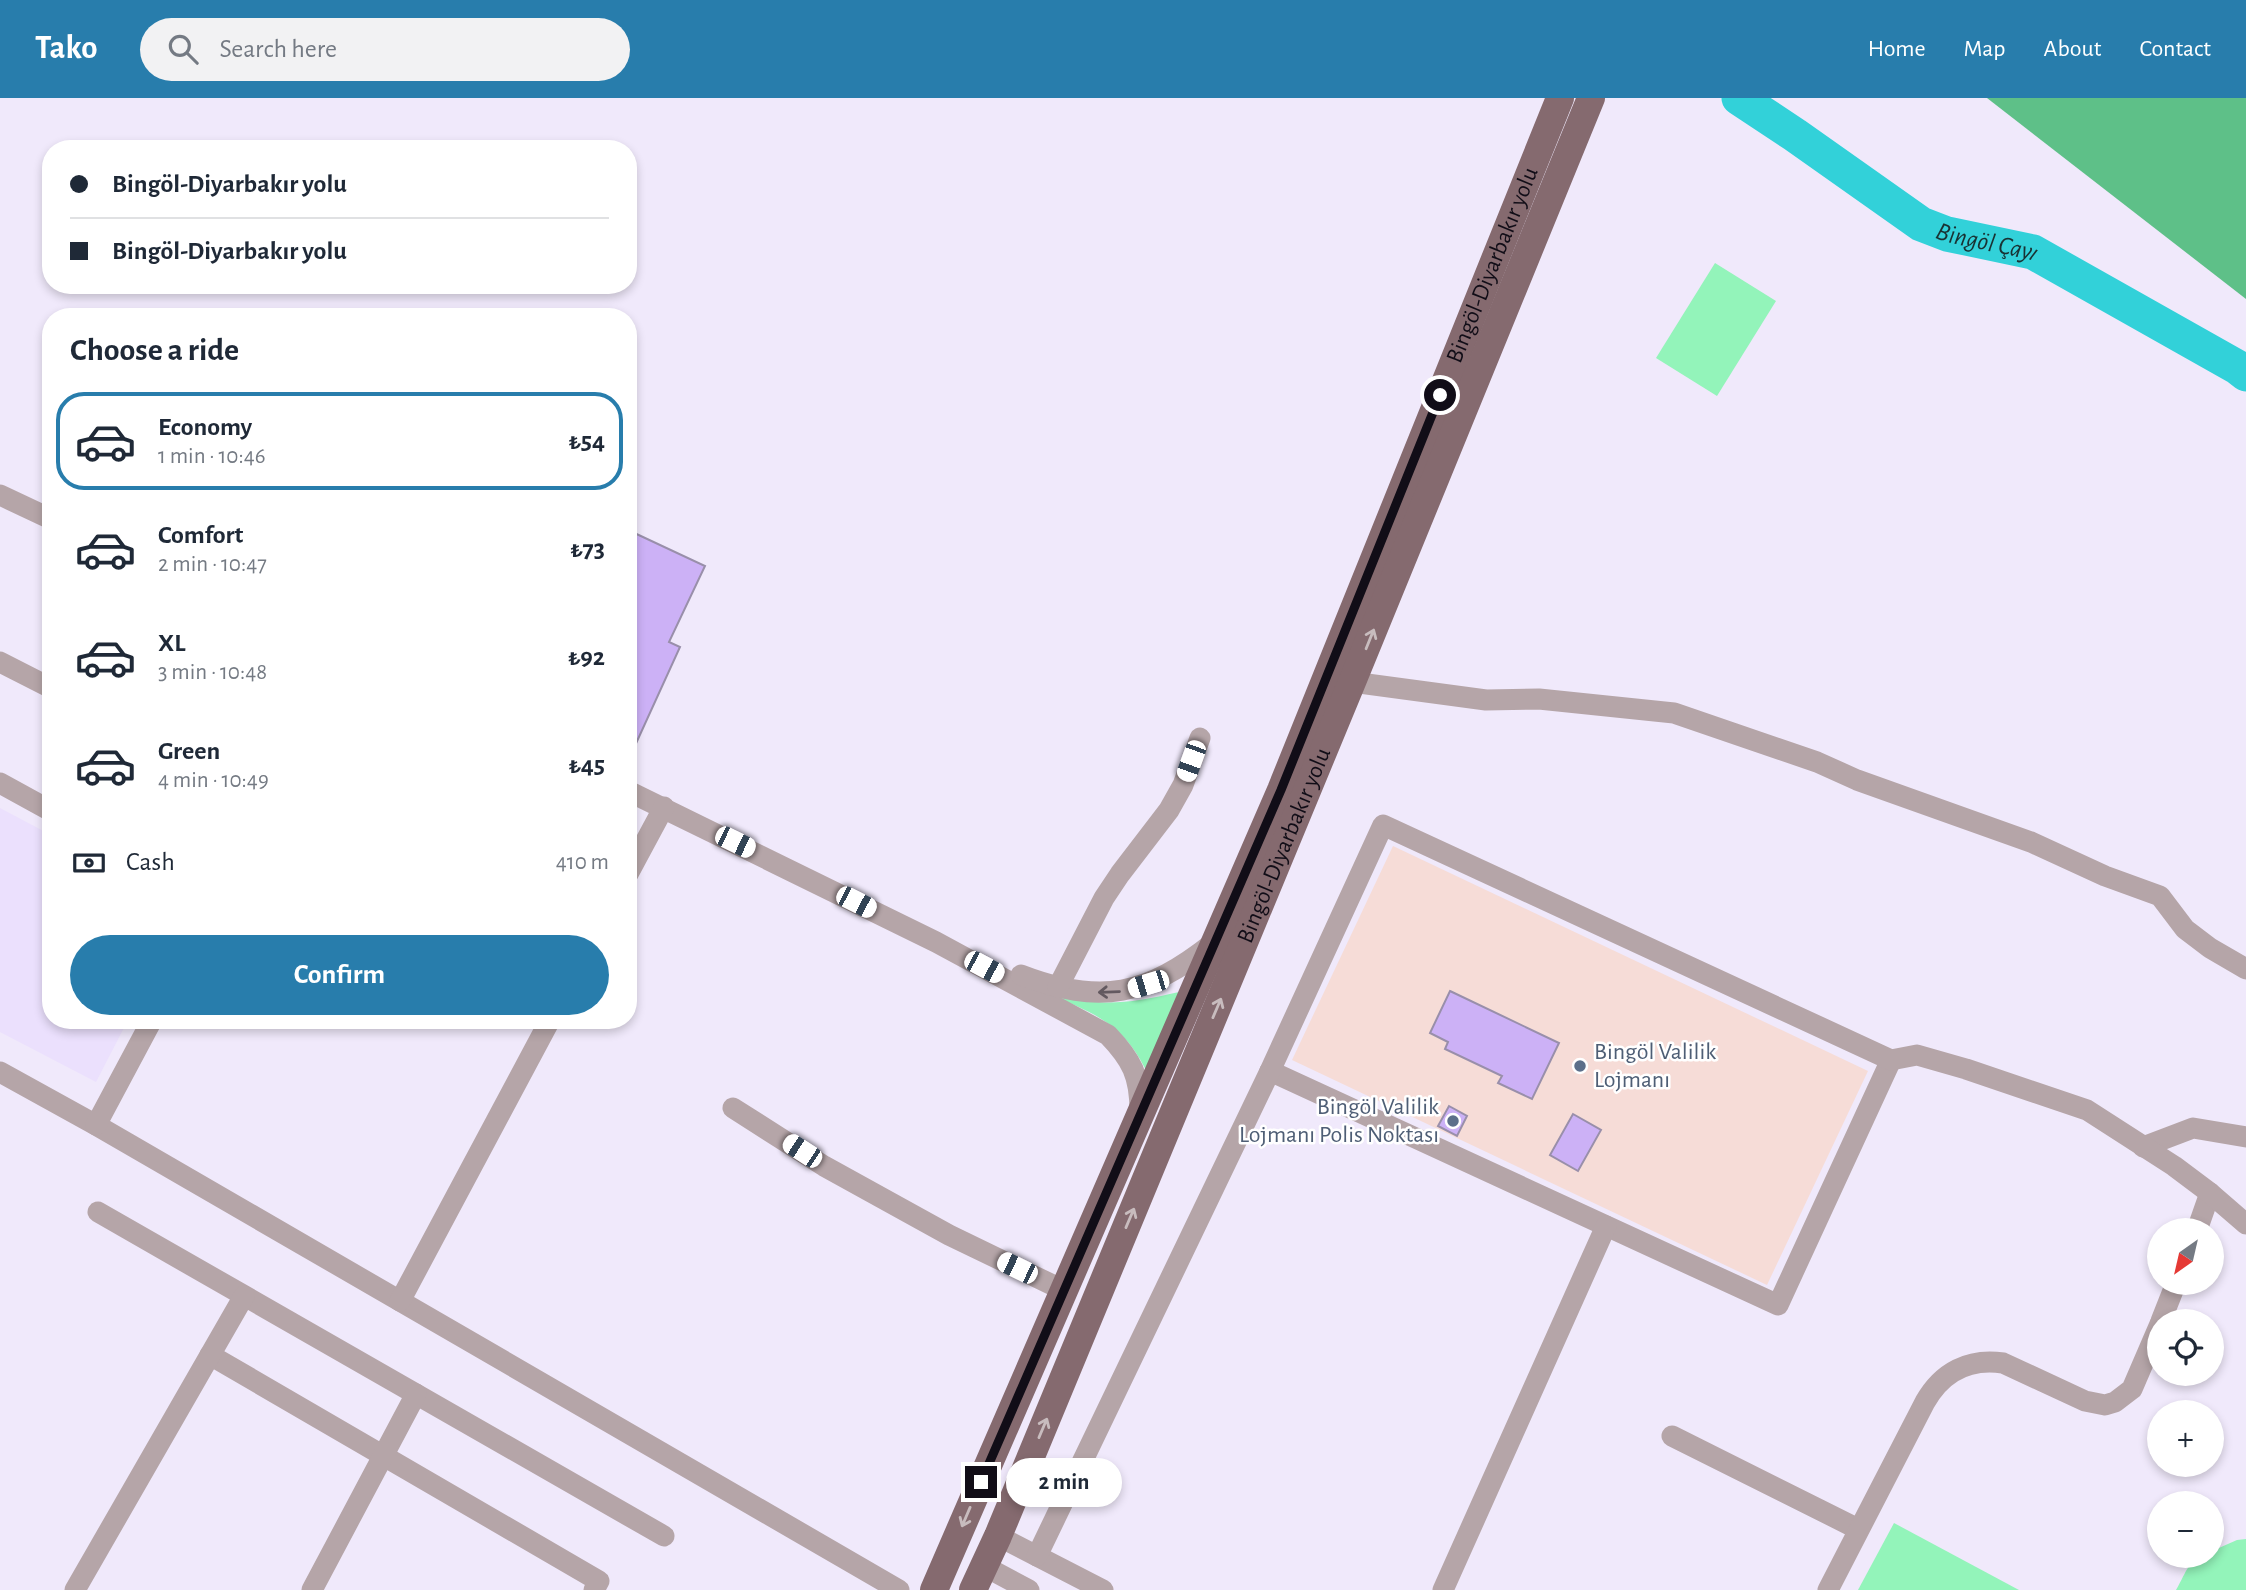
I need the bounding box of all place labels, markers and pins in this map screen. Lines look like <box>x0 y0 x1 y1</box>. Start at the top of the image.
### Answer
place label: Bingöl Valilik Lojmanı <box>1594 1040 1716 1092</box>
marker: Bingöl Valilik Lojmanı <box>1572 1058 1588 1074</box>
place label: Bingöl Valilik Lojmanı Polis Noktası <box>1239 1095 1439 1147</box>
marker: Bingöl Valilik Lojmanı Polis Noktası <box>1445 1113 1461 1129</box>

